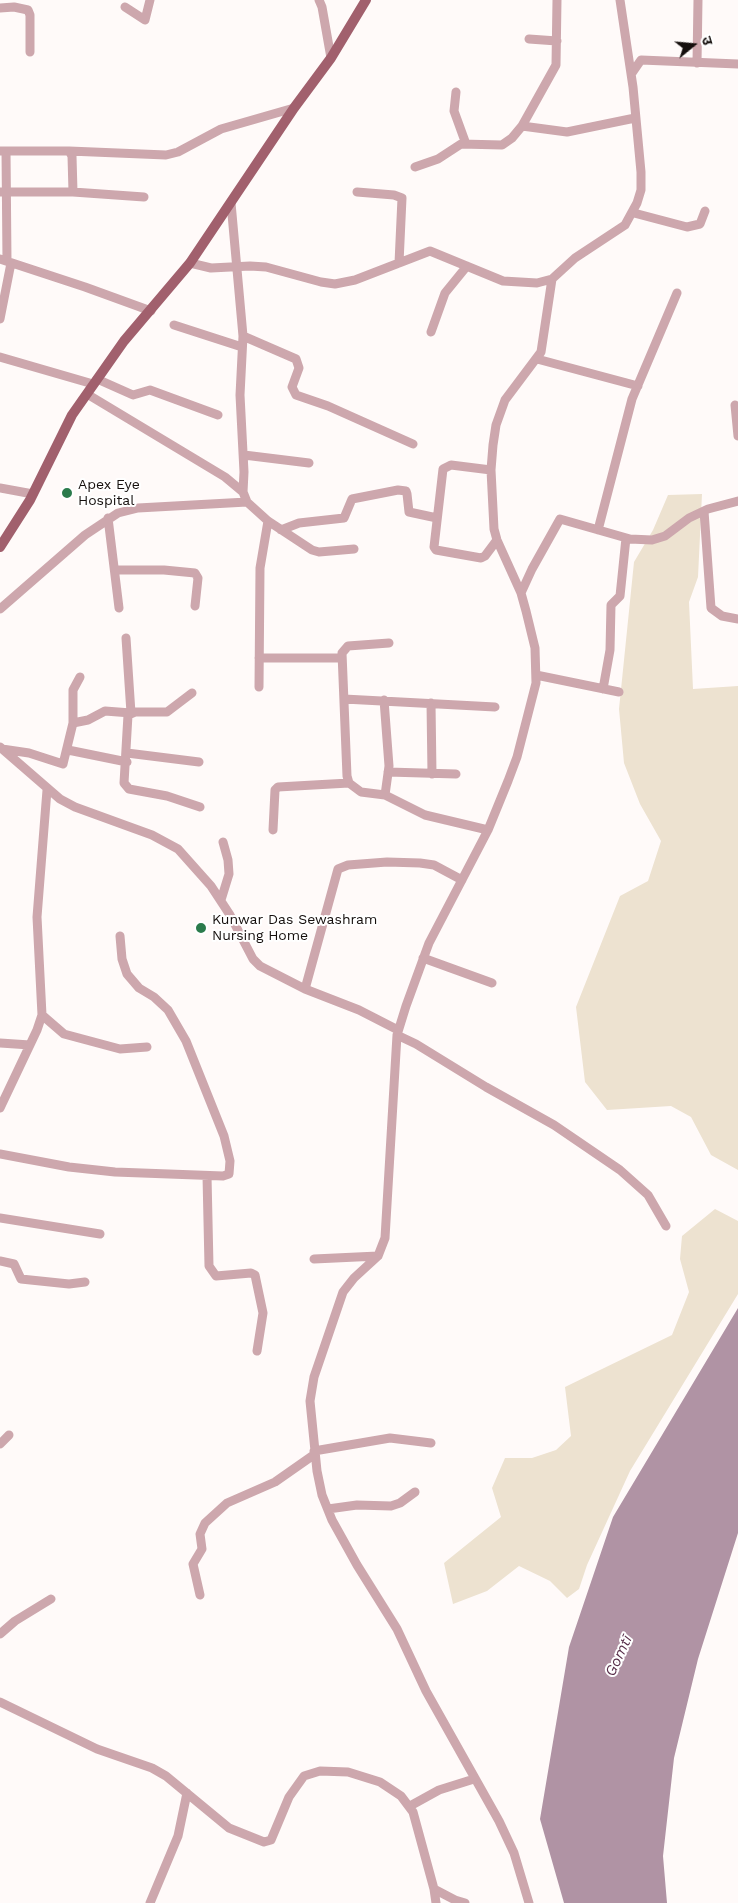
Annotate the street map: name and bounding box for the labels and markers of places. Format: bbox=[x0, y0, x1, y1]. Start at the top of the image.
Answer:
place label: Apex Eye Hospital bbox=[78, 477, 140, 510]
marker: Apex Eye Hospital bbox=[60, 486, 74, 500]
place label: Kunwar Das Sewashram Nursing Home bbox=[212, 912, 377, 944]
marker: Kunwar Das Sewashram Nursing Home bbox=[194, 921, 208, 935]

